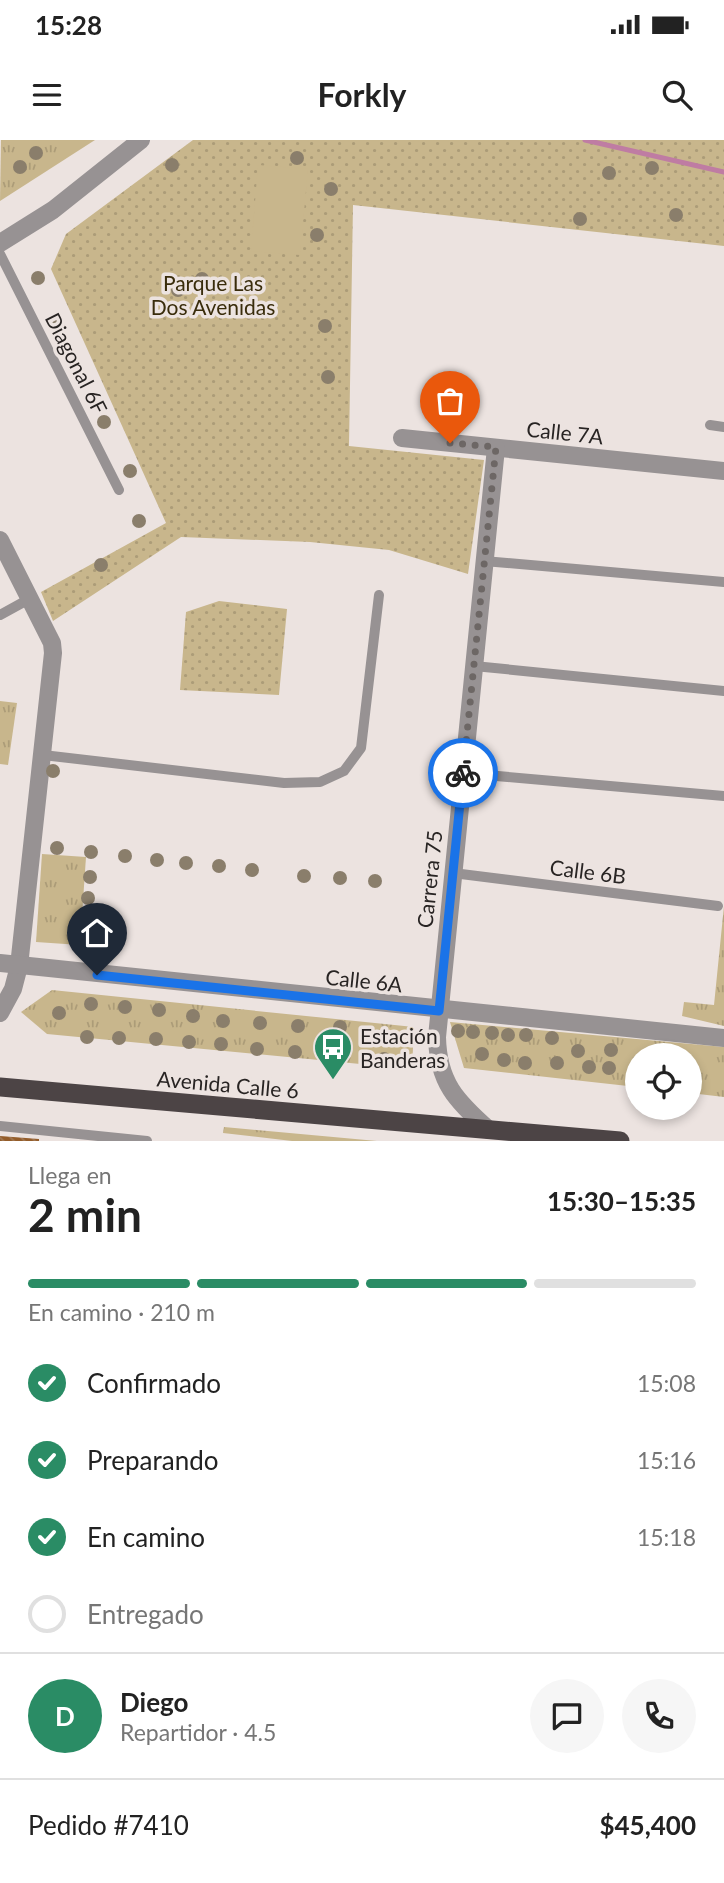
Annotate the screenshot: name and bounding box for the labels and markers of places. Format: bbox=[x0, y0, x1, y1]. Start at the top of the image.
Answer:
pin bbox=[420, 371, 480, 443]
pin bbox=[67, 903, 127, 975]
place label: Estación Banderas bbox=[360, 1023, 445, 1072]
bus stop icon: Estación Banderas bbox=[312, 1026, 354, 1081]

